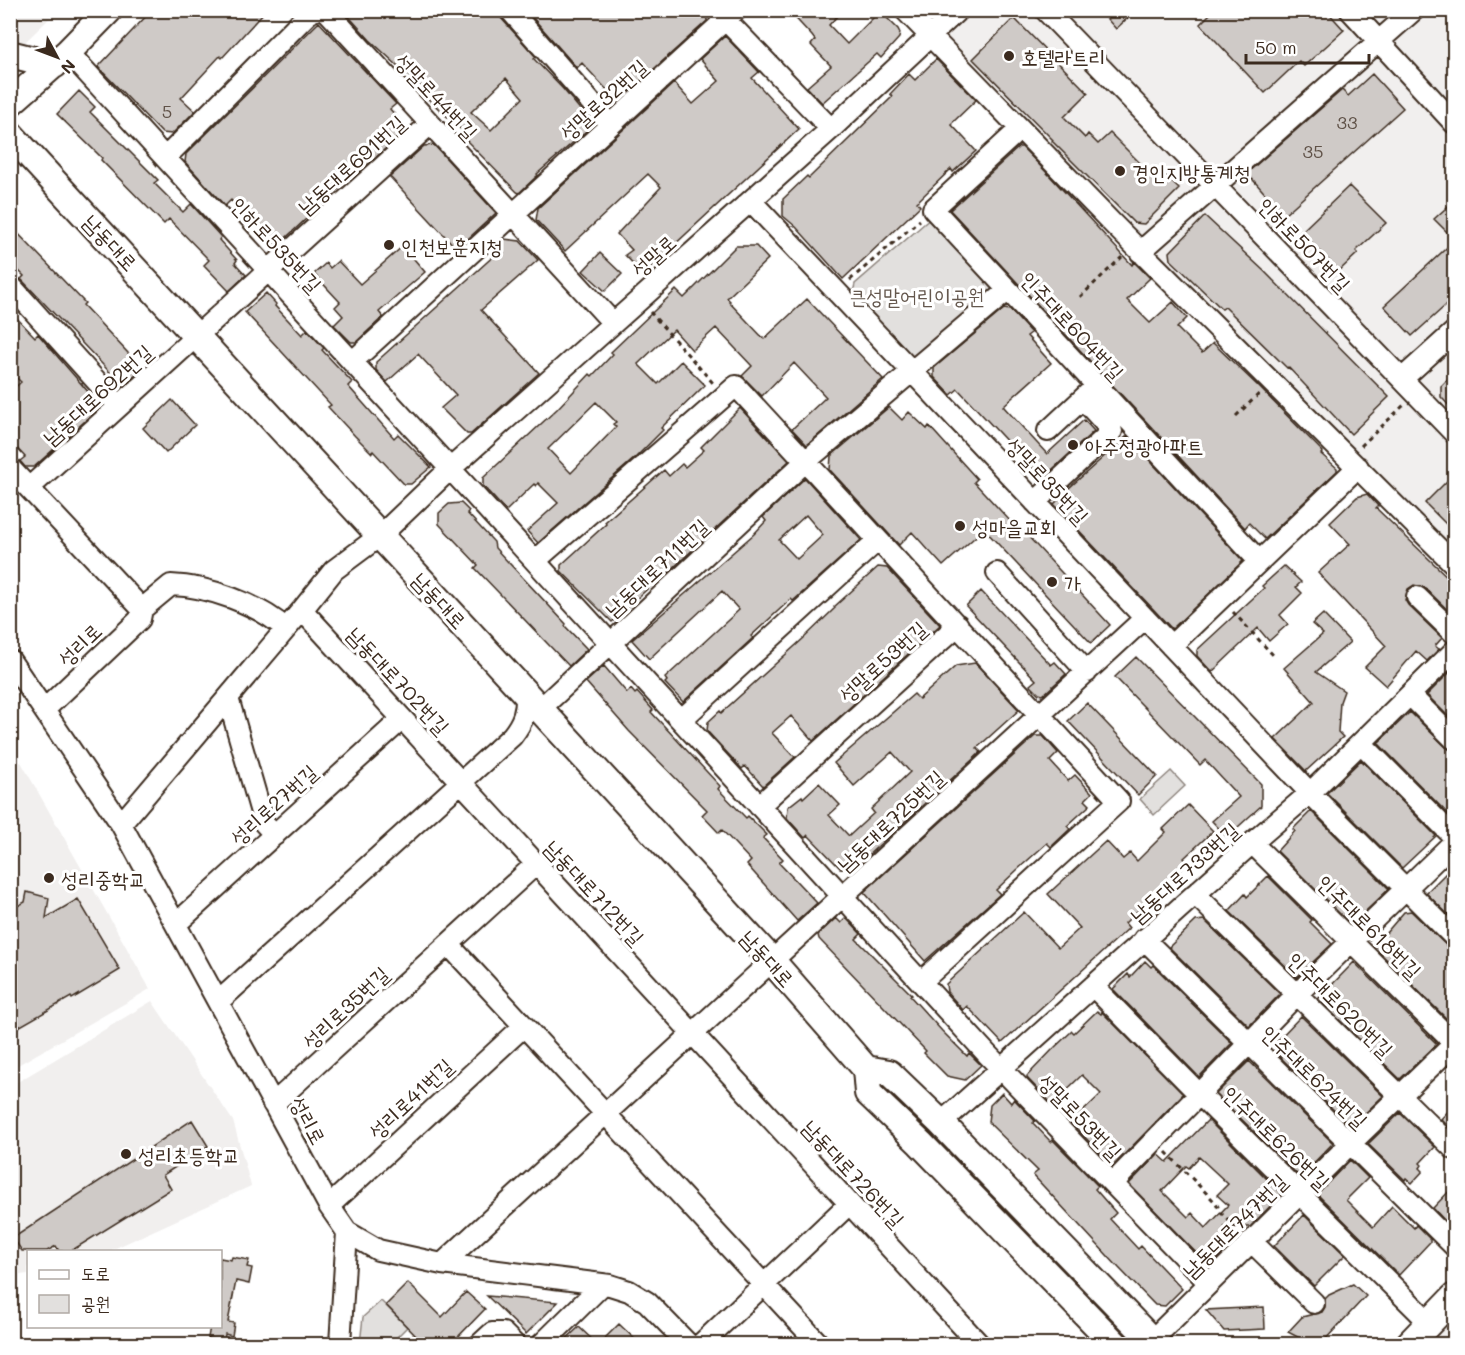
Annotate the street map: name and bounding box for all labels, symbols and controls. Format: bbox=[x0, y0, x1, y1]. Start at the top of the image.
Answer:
north arrow bbox=[27, 27, 87, 87]
scale bar bbox=[1246, 27, 1369, 65]
text: 50 m bbox=[1255, 35, 1297, 59]
place label: 호텔라트리 bbox=[1021, 43, 1106, 70]
street label: 성말로44번길 bbox=[390, 47, 484, 145]
marker: 호텔라트리 bbox=[1002, 49, 1016, 63]
street label: 성말로32번길 bbox=[554, 53, 652, 145]
text: N bbox=[57, 56, 81, 79]
house number: 5 bbox=[162, 99, 172, 123]
street label: 남동대로691번길 bbox=[291, 108, 411, 219]
house number: 33 bbox=[1336, 110, 1358, 134]
house number: 35 bbox=[1302, 139, 1324, 163]
place label: 경인지방통계청 bbox=[1132, 158, 1250, 185]
marker: 경인지방통계청 bbox=[1113, 164, 1127, 178]
street label: 인하로535번길 bbox=[226, 190, 328, 298]
street label: 인하로507번길 bbox=[1253, 191, 1357, 297]
street label: 남동대로 bbox=[78, 208, 144, 276]
street label: 성말로 bbox=[625, 228, 681, 282]
place label: 인천보훈지청 bbox=[401, 232, 502, 259]
marker: 인천보훈지청 bbox=[382, 238, 396, 252]
street label: 인주대로604번길 bbox=[1016, 265, 1130, 385]
park label: 큰성말어린이공원 bbox=[849, 282, 985, 309]
street label: 남동대로692번길 bbox=[37, 338, 157, 450]
street label: 성말로35번길 bbox=[1001, 431, 1095, 529]
place label: 아주정광아파트 bbox=[1085, 432, 1203, 459]
marker: 아주정광아파트 bbox=[1066, 438, 1080, 452]
street label: 남동대로711번길 bbox=[599, 512, 713, 622]
place label: 성마을교회 bbox=[972, 513, 1057, 540]
marker: 성마을교회 bbox=[953, 519, 967, 533]
street label: 남동대로 bbox=[407, 566, 473, 634]
place label: 가 bbox=[1064, 569, 1081, 596]
marker: 가 bbox=[1045, 575, 1059, 589]
street label: 성말로53번길 bbox=[832, 614, 932, 708]
street label: 성리로 bbox=[51, 617, 107, 671]
street label: 남동대로702번길 bbox=[342, 620, 456, 740]
street label: 성리로27번길 bbox=[224, 758, 322, 850]
street label: 남동대로725번길 bbox=[831, 763, 949, 877]
street label: 남동대로733번길 bbox=[1124, 816, 1244, 928]
street label: 남동대로712번길 bbox=[539, 834, 651, 950]
place label: 성리중학교 bbox=[61, 865, 146, 892]
street label: 인주대로618번길 bbox=[1312, 868, 1428, 984]
marker: 성리중학교 bbox=[42, 871, 56, 885]
street label: 남동대로 bbox=[735, 924, 801, 992]
street label: 인주대로620번길 bbox=[1282, 945, 1400, 1063]
street label: 성리로35번길 bbox=[296, 960, 394, 1054]
street label: 인주대로624번길 bbox=[1256, 1018, 1374, 1134]
street label: 성리로41번길 bbox=[362, 1052, 458, 1144]
street label: 성말로53번길 bbox=[1033, 1067, 1129, 1165]
street label: 인주대로626번길 bbox=[1218, 1079, 1336, 1195]
street label: 성리로 bbox=[285, 1091, 333, 1149]
street label: 남동대로726번길 bbox=[797, 1114, 911, 1233]
place label: 성리초등학교 bbox=[138, 1141, 239, 1168]
marker: 성리초등학교 bbox=[119, 1147, 133, 1161]
street label: 남동대로747번길 bbox=[1176, 1167, 1292, 1283]
legend bbox=[27, 1250, 222, 1328]
text: 도로 bbox=[81, 1261, 110, 1285]
text: 공원 bbox=[81, 1291, 110, 1315]

